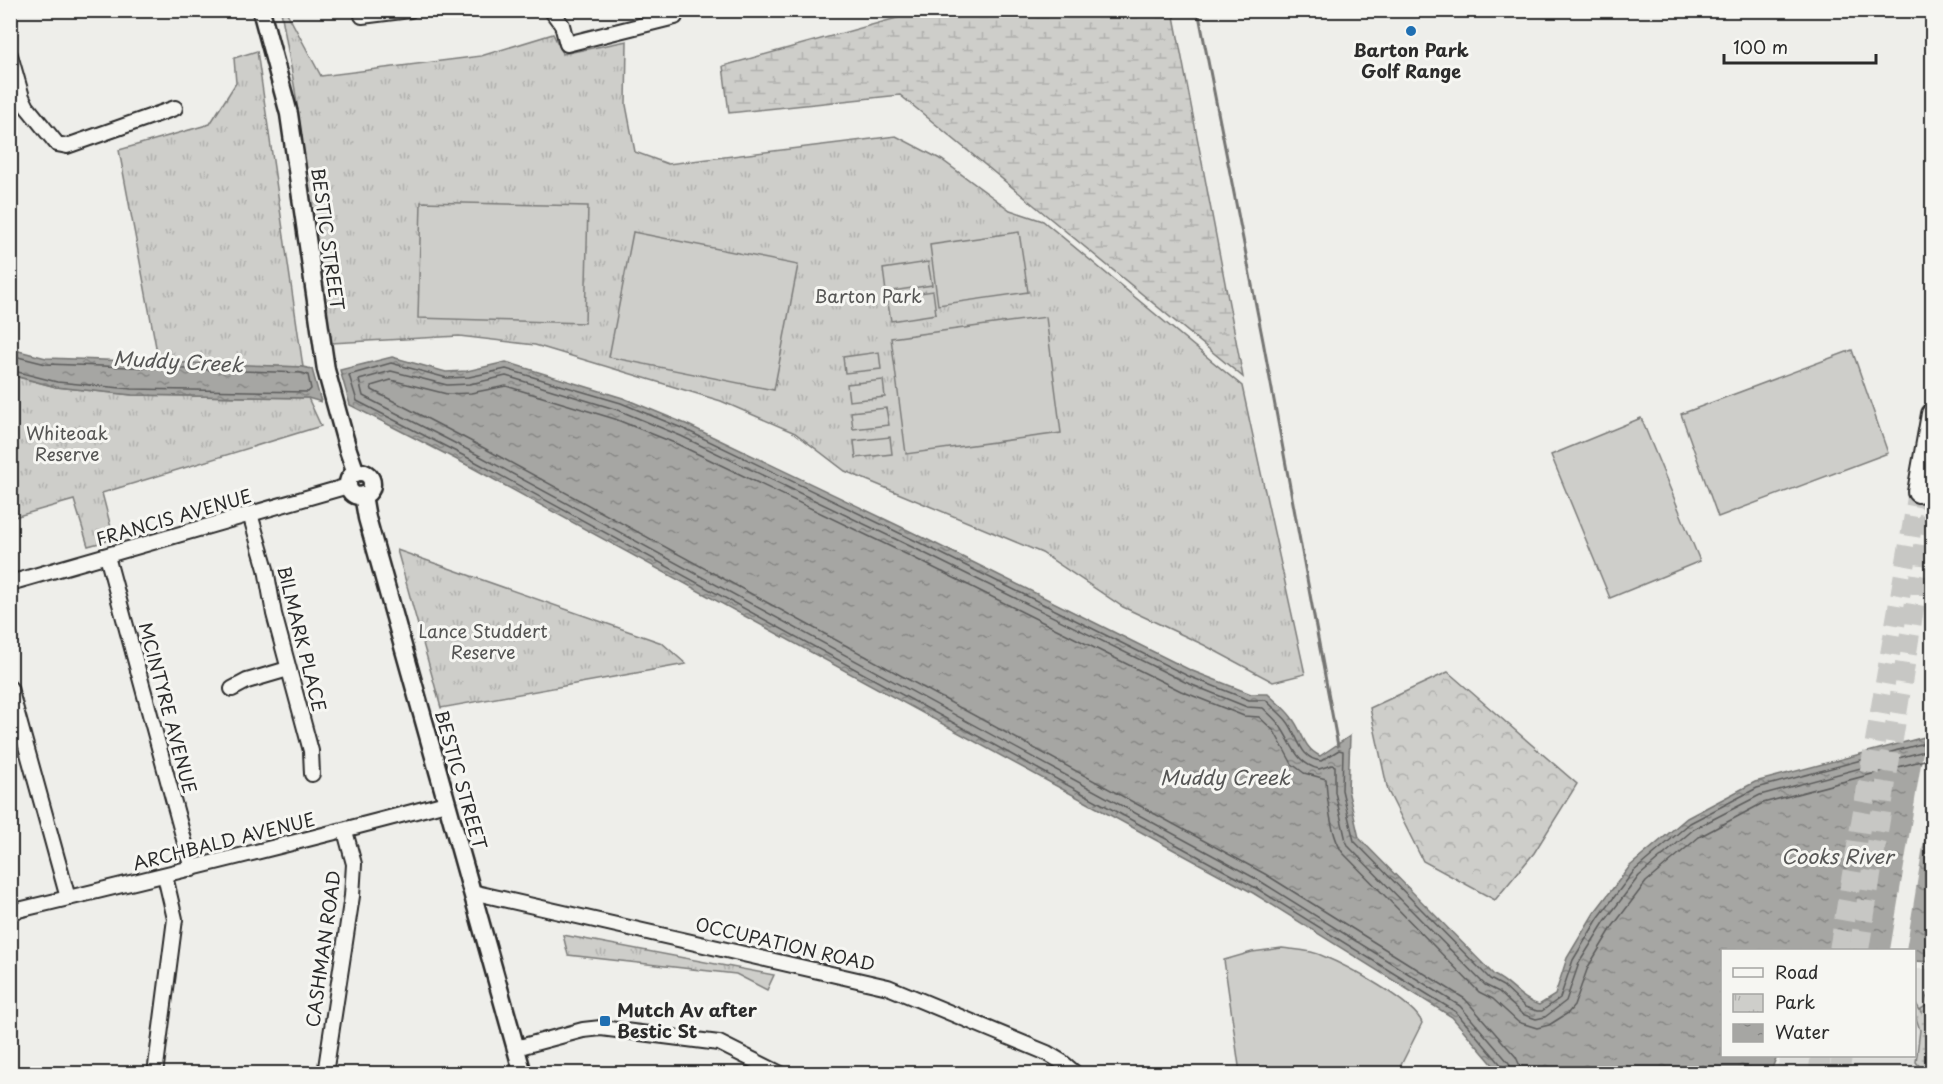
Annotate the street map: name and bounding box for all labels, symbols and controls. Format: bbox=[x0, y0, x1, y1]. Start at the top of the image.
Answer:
marker: Barton Park Golf Range bbox=[1404, 24, 1418, 38]
scale bar bbox=[1724, 27, 1876, 65]
text: 100 m bbox=[1733, 33, 1788, 60]
place label: Barton Park Golf Range bbox=[1353, 36, 1469, 84]
street label: BESTIC STREET bbox=[305, 166, 352, 313]
park label: Barton Park bbox=[814, 282, 922, 309]
water label: Muddy Creek bbox=[112, 343, 245, 379]
park label: Whiteoak Reserve bbox=[26, 419, 108, 467]
street label: FRANCIS AVENUE bbox=[93, 481, 255, 552]
street label: BILMARK PLACE bbox=[271, 563, 334, 714]
park label: Lance Studdert Reserve bbox=[418, 617, 548, 665]
street label: MCINTYRE AVENUE bbox=[133, 619, 204, 796]
street label: BESTIC STREET bbox=[429, 707, 494, 853]
water label: Muddy Creek bbox=[1160, 762, 1291, 792]
street label: ARCHBALD AVENUE bbox=[130, 805, 318, 876]
water label: Cooks River bbox=[1781, 841, 1896, 871]
street label: CASHMAN ROAD bbox=[298, 869, 347, 1029]
street label: OCCUPATION ROAD bbox=[693, 910, 878, 977]
legend bbox=[1721, 949, 1916, 1057]
text: Road bbox=[1775, 958, 1819, 985]
text: Park bbox=[1775, 988, 1815, 1015]
place label: Mutch Av after Bestic St bbox=[617, 996, 758, 1044]
marker: Mutch Av after Bestic St bbox=[598, 1014, 612, 1028]
text: Water bbox=[1775, 1018, 1830, 1045]

